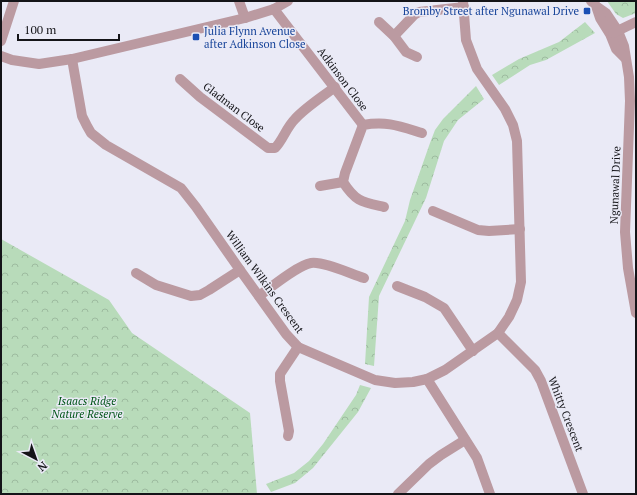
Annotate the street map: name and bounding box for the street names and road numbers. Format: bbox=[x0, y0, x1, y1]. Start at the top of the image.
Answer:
street label: Adkinson Close bbox=[315, 44, 372, 114]
street label: Gladman Close bbox=[200, 79, 268, 135]
street label: Ngunawal Drive bbox=[607, 145, 623, 224]
street label: William Wilkins Crescent bbox=[223, 228, 307, 336]
street label: Whitty Crescent bbox=[545, 375, 587, 453]

